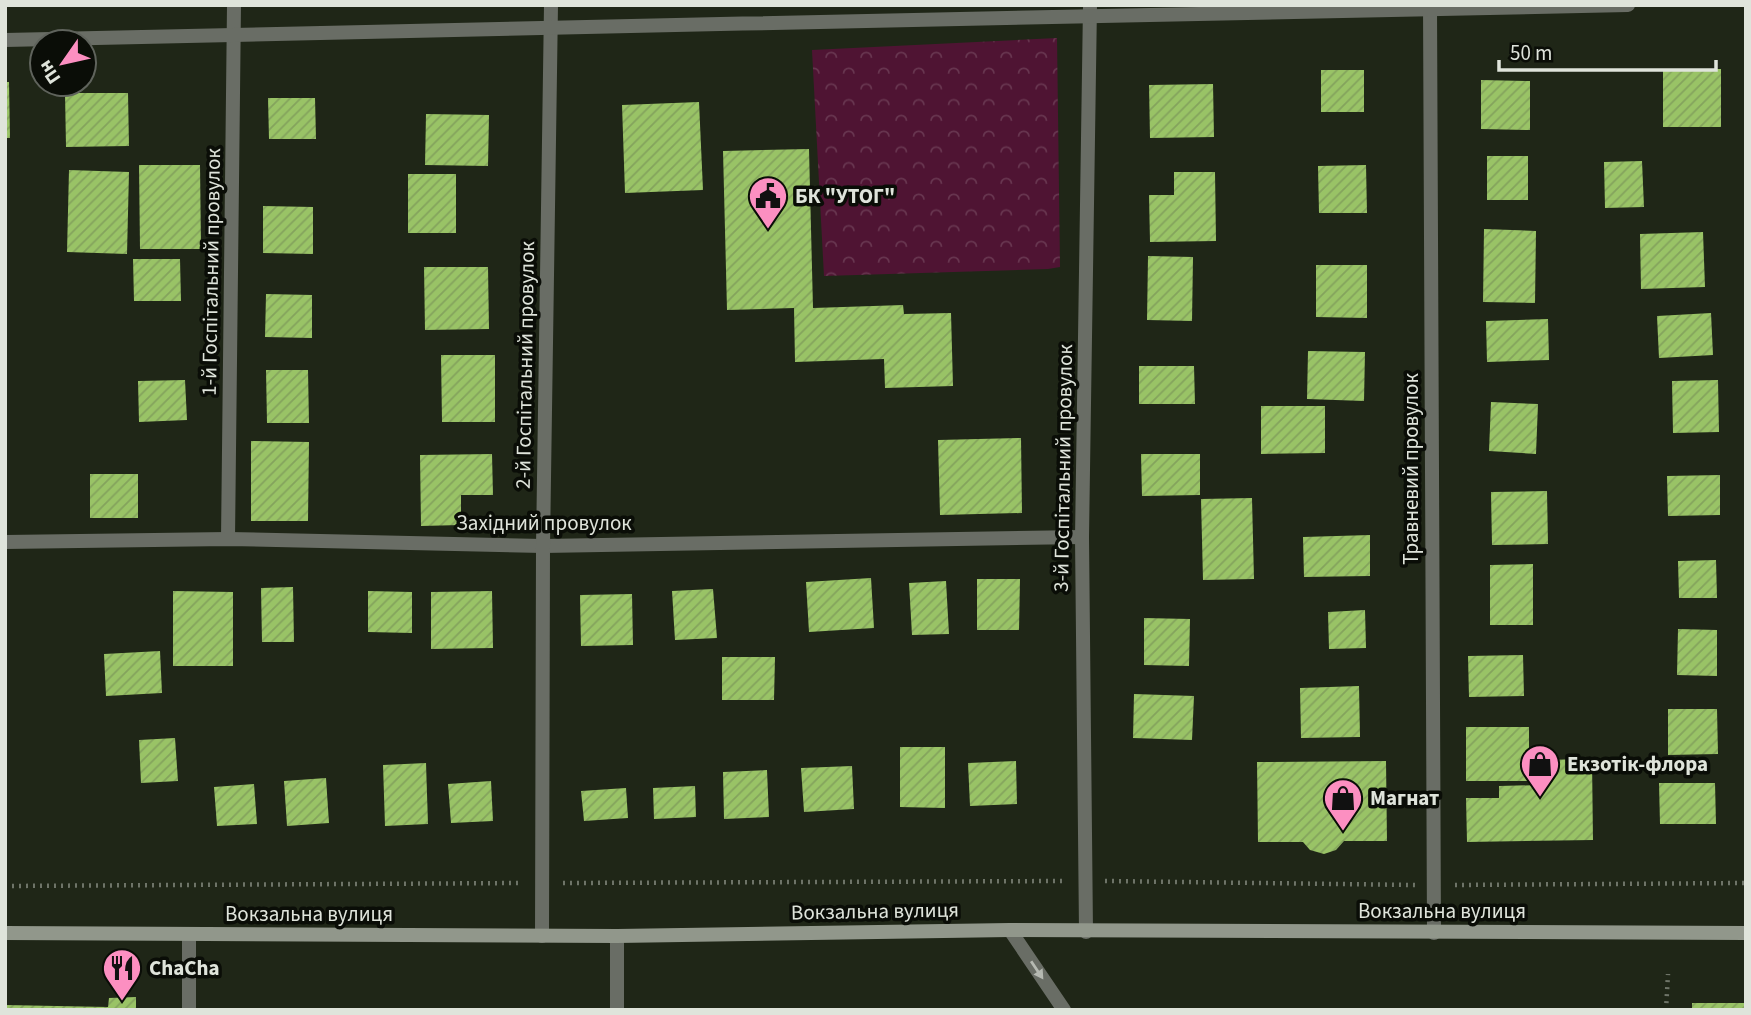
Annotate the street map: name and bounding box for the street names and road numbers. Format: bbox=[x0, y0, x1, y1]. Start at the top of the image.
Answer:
street label: 1-й Госпітальний провулок bbox=[194, 147, 228, 396]
street label: 2-й Госпітальний провулок bbox=[508, 240, 542, 489]
street label: 3-й Госпітальний провулок bbox=[1046, 343, 1080, 592]
street label: Травневий провулок bbox=[1396, 373, 1426, 565]
street label: Західний провулок bbox=[456, 508, 632, 538]
street label: Вокзальна вулиця bbox=[791, 895, 959, 927]
street label: Вокзальна вулиця bbox=[1358, 896, 1526, 926]
street label: Вокзальна вулиця bbox=[225, 899, 393, 929]

